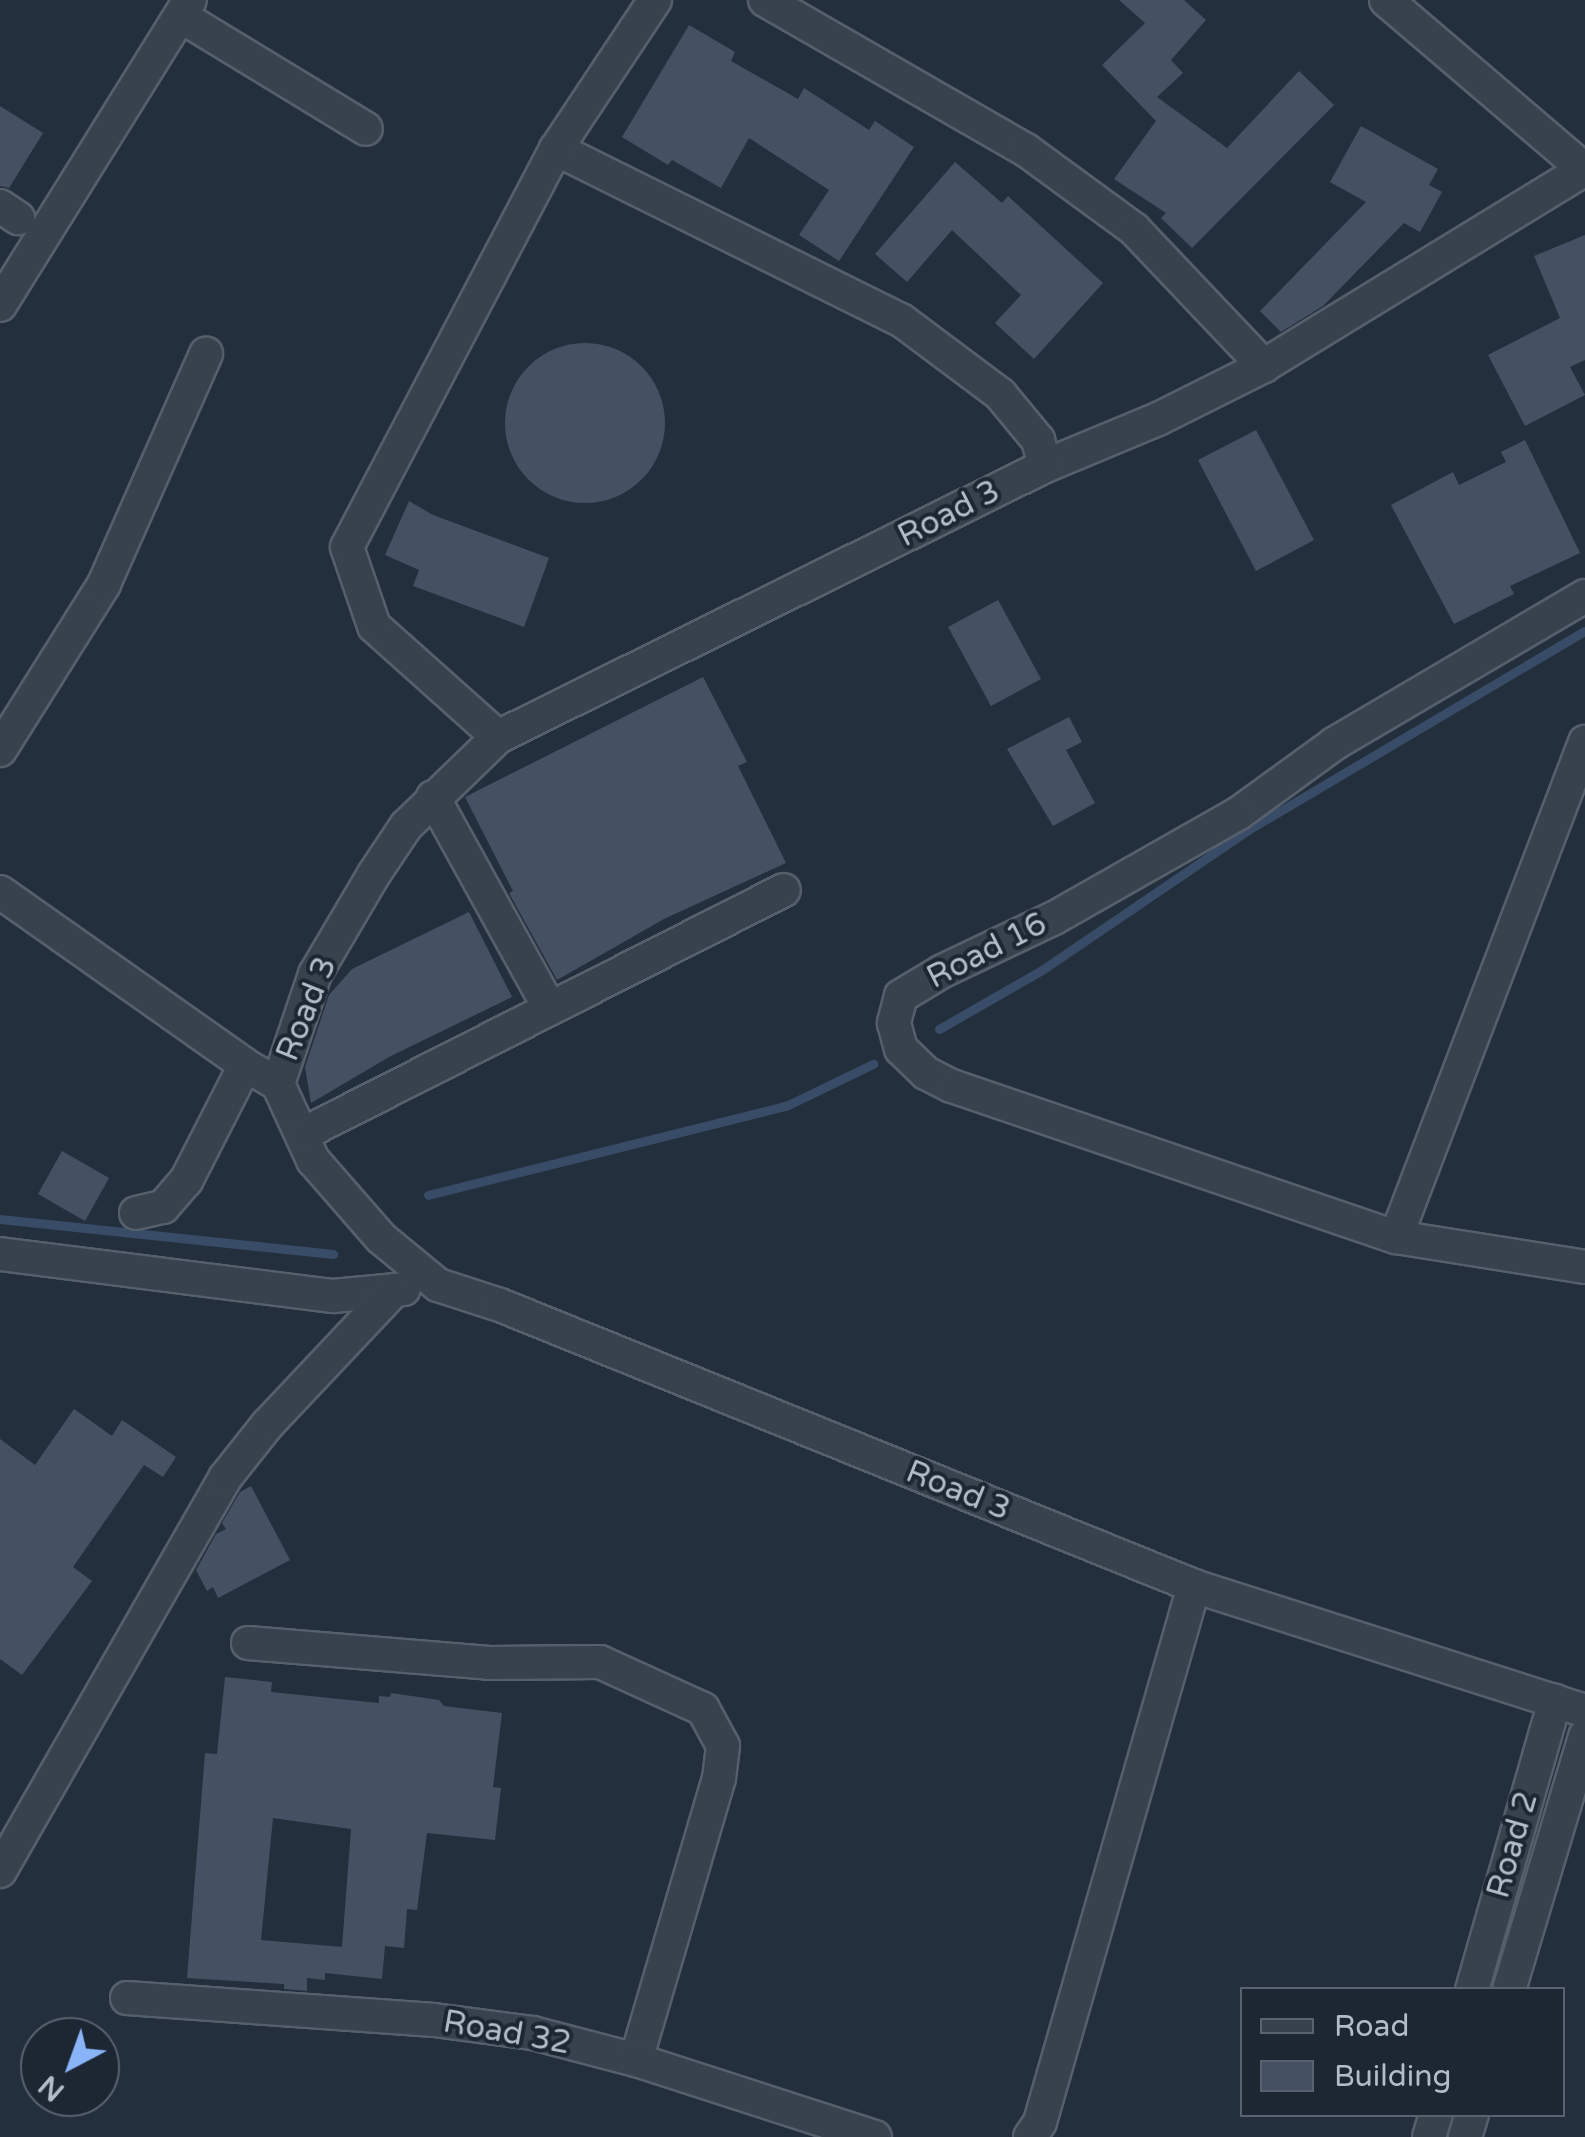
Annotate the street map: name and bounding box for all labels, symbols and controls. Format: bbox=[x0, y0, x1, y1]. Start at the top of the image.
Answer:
street label: Road 3 bbox=[892, 472, 1006, 556]
street label: Road 16 bbox=[921, 905, 1053, 997]
street label: Road 3 bbox=[269, 951, 345, 1067]
street label: Road 3 bbox=[900, 1453, 1016, 1529]
street label: Road 2 bbox=[1480, 1787, 1546, 1903]
legend bbox=[1240, 1987, 1565, 2117]
street label: Road 32 bbox=[440, 2003, 574, 2063]
text: Road bbox=[1334, 2008, 1409, 2045]
north arrow bbox=[20, 2017, 120, 2117]
text: Building bbox=[1334, 2058, 1451, 2095]
text: N bbox=[32, 2068, 71, 2108]

